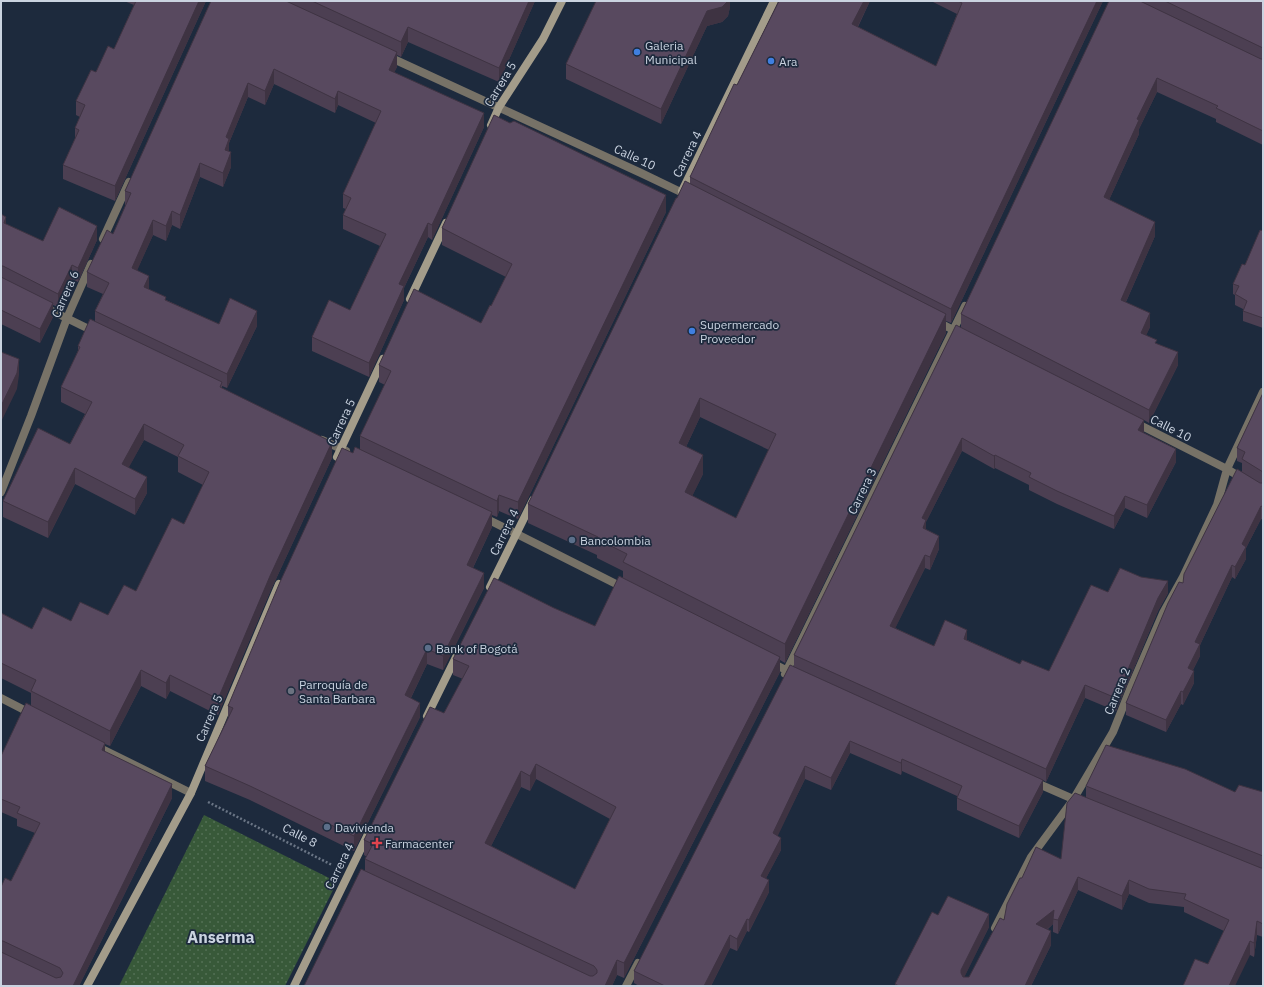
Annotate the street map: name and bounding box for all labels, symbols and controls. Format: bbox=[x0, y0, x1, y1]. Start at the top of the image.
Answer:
place label: Galeria Municipal bbox=[645, 38, 697, 67]
marker: Galeria Municipal bbox=[632, 47, 642, 57]
place label: Ara bbox=[779, 54, 798, 69]
marker: Ara bbox=[766, 56, 776, 66]
street label: Carrera 5 bbox=[481, 59, 519, 109]
street label: Carrera 4 bbox=[669, 128, 705, 180]
street label: Calle 10 bbox=[612, 141, 658, 173]
street label: Carrera 6 bbox=[48, 268, 82, 320]
place label: Supermercado Proveedor bbox=[700, 317, 780, 346]
marker: Supermercado Proveedor bbox=[687, 326, 697, 336]
street label: Carrera 5 bbox=[324, 396, 358, 448]
street label: Calle 10 bbox=[1148, 411, 1194, 445]
street label: Carrera 3 bbox=[844, 465, 880, 517]
street label: Carrera 4 bbox=[486, 506, 522, 558]
place label: Bancolombia bbox=[580, 533, 651, 548]
marker: Bancolombia bbox=[567, 535, 577, 545]
place label: Bank of Bogotá bbox=[436, 641, 518, 656]
marker: Bank of Bogotá bbox=[423, 643, 433, 653]
street label: Carrera 2 bbox=[1101, 665, 1133, 717]
place label: Parroquía de Santa Barbara bbox=[299, 677, 376, 706]
marker: Parroquía de Santa Barbara bbox=[286, 686, 296, 696]
street label: Carrera 5 bbox=[192, 692, 226, 744]
street label: Calle 8 bbox=[280, 820, 320, 850]
place label: Davivienda bbox=[335, 820, 395, 835]
marker: Davivienda bbox=[322, 822, 332, 832]
place label: Farmacenter bbox=[385, 836, 454, 851]
marker: Farmacenter bbox=[372, 838, 382, 848]
street label: Carrera 4 bbox=[321, 840, 357, 892]
district label: Anserma bbox=[187, 927, 255, 947]

